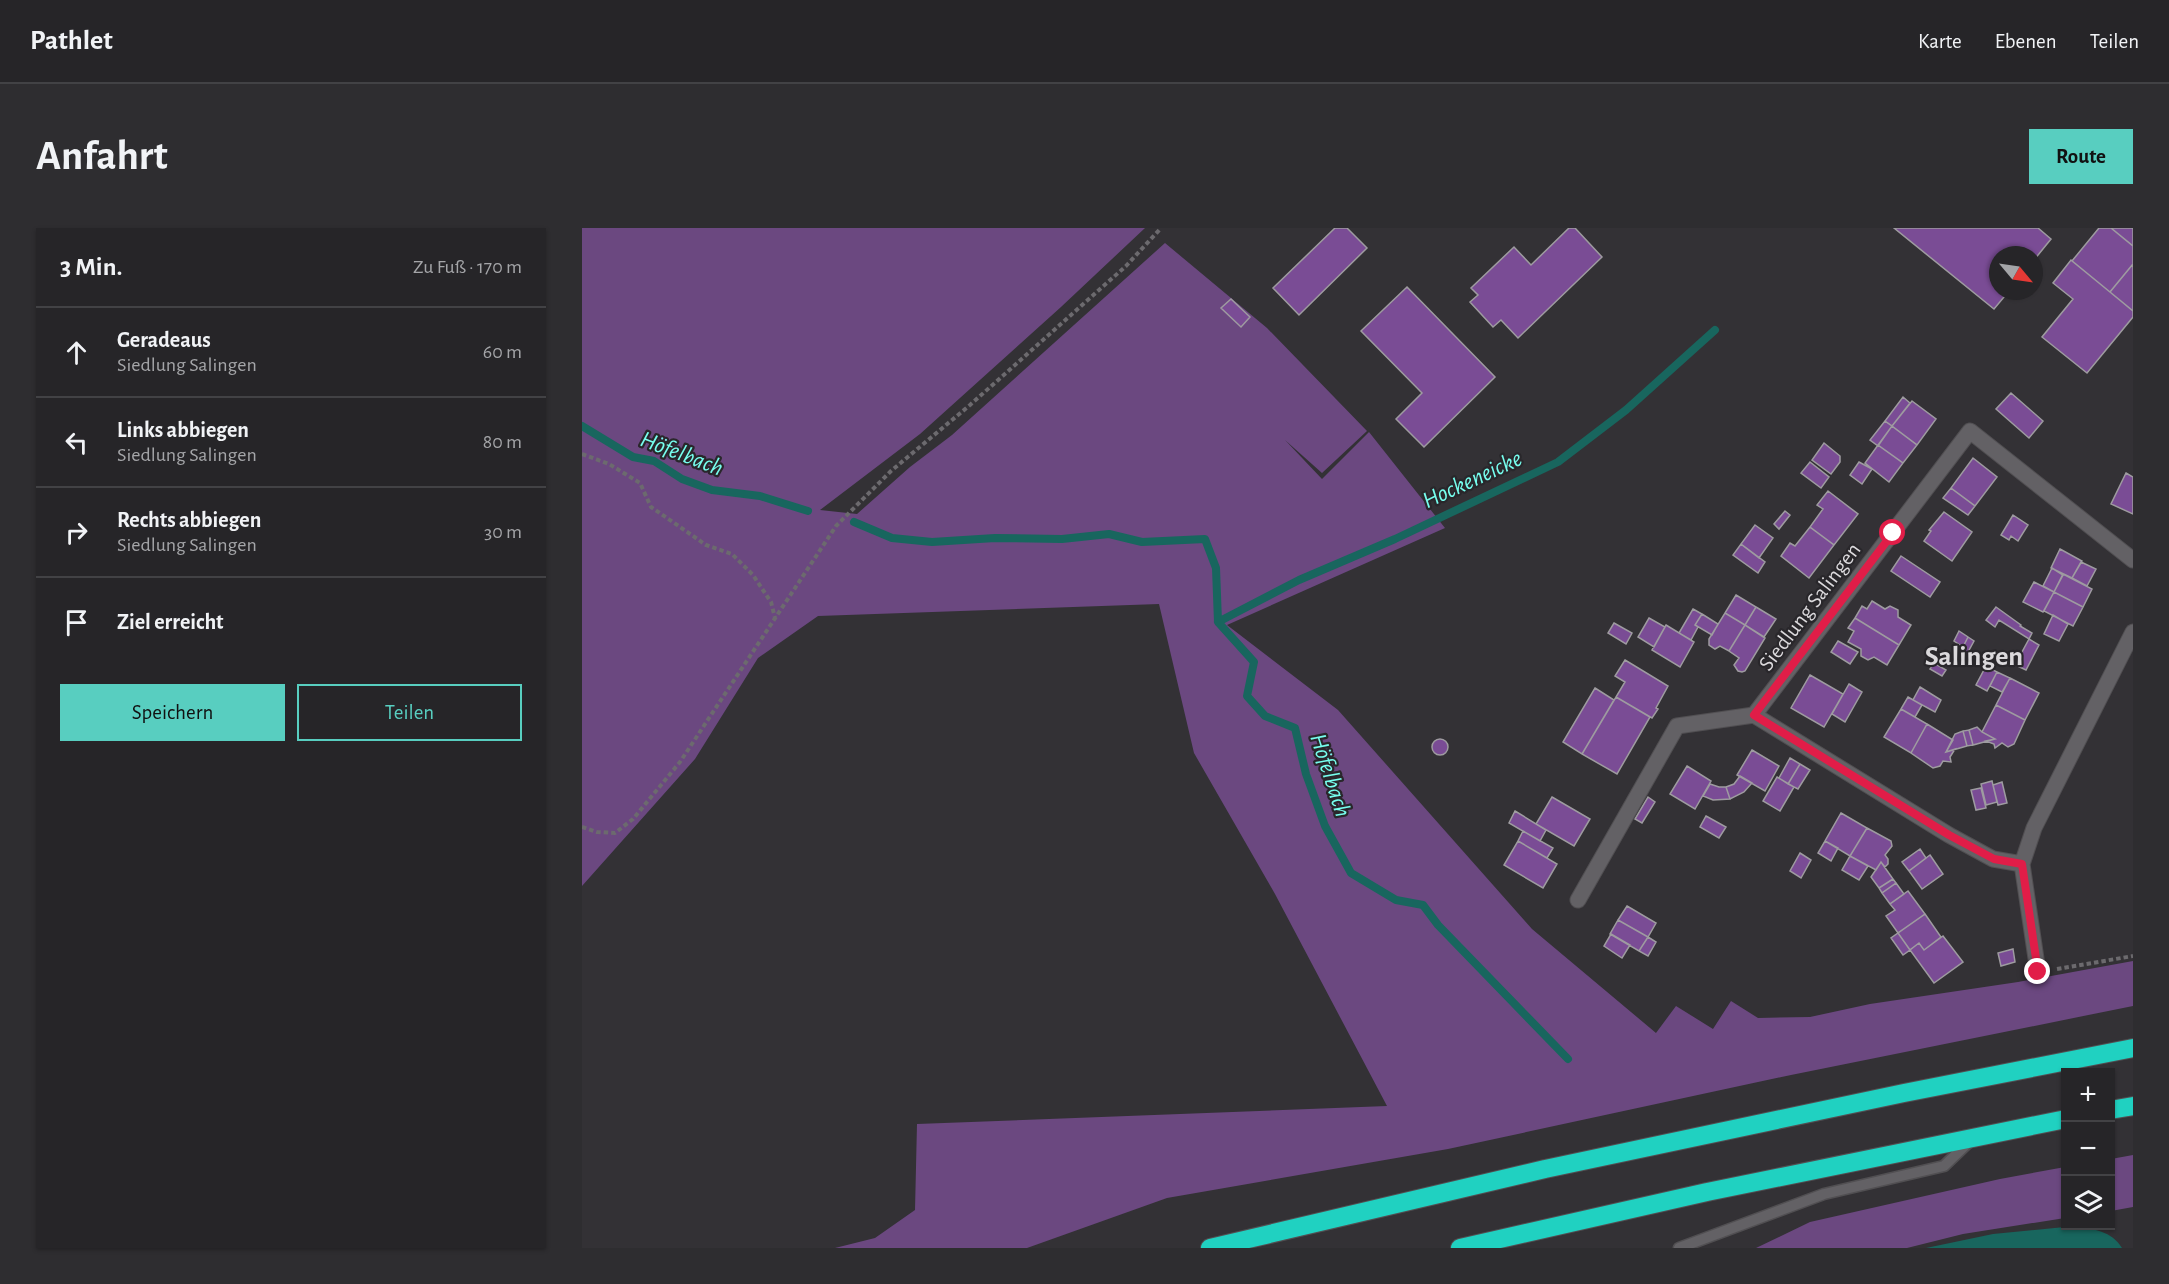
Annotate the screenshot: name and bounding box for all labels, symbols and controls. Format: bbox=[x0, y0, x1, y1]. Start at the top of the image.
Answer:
text: Pathlet bbox=[30, 27, 113, 55]
text: Karte bbox=[1918, 31, 1962, 52]
text: Ebenen bbox=[1995, 31, 2057, 52]
text: Teilen bbox=[2090, 31, 2139, 52]
button: Route bbox=[2029, 129, 2133, 184]
text: Anfahrt bbox=[36, 135, 168, 177]
north arrow bbox=[1989, 246, 2043, 300]
text: 3 Min. bbox=[60, 254, 122, 280]
text: Zu Fuß · 170 m bbox=[413, 257, 522, 277]
text: Geradeaus bbox=[117, 329, 211, 351]
icon: ahead bbox=[60, 336, 93, 369]
text: 60 m bbox=[483, 342, 522, 362]
text: Siedlung Salingen bbox=[117, 355, 257, 375]
text: Links abbiegen bbox=[117, 419, 249, 441]
icon: left bbox=[60, 426, 93, 459]
water label: Höfelbach bbox=[637, 427, 726, 481]
text: 80 m bbox=[483, 432, 522, 452]
text: Siedlung Salingen bbox=[117, 445, 257, 465]
water label: Hockeneicke bbox=[1419, 446, 1526, 513]
text: Rechts abbiegen bbox=[117, 509, 261, 531]
icon: right bbox=[60, 516, 93, 549]
route start bbox=[1879, 519, 1905, 545]
text: 30 m bbox=[484, 522, 522, 542]
text: Siedlung Salingen bbox=[117, 535, 257, 555]
street label: Siedlung Salingen bbox=[1755, 539, 1865, 675]
icon: arrive bbox=[60, 606, 93, 639]
text: Ziel erreicht bbox=[117, 611, 224, 633]
district label: Salingen bbox=[1925, 643, 2023, 671]
button: Speichern bbox=[60, 684, 285, 741]
button: Teilen bbox=[297, 684, 522, 741]
water label: Höfelbach bbox=[1305, 731, 1355, 820]
route end bbox=[2024, 958, 2050, 984]
map controls bbox=[2061, 1068, 2115, 1230]
button: + bbox=[2061, 1068, 2115, 1122]
button: − bbox=[2061, 1122, 2115, 1176]
button: layers bbox=[2061, 1176, 2115, 1230]

